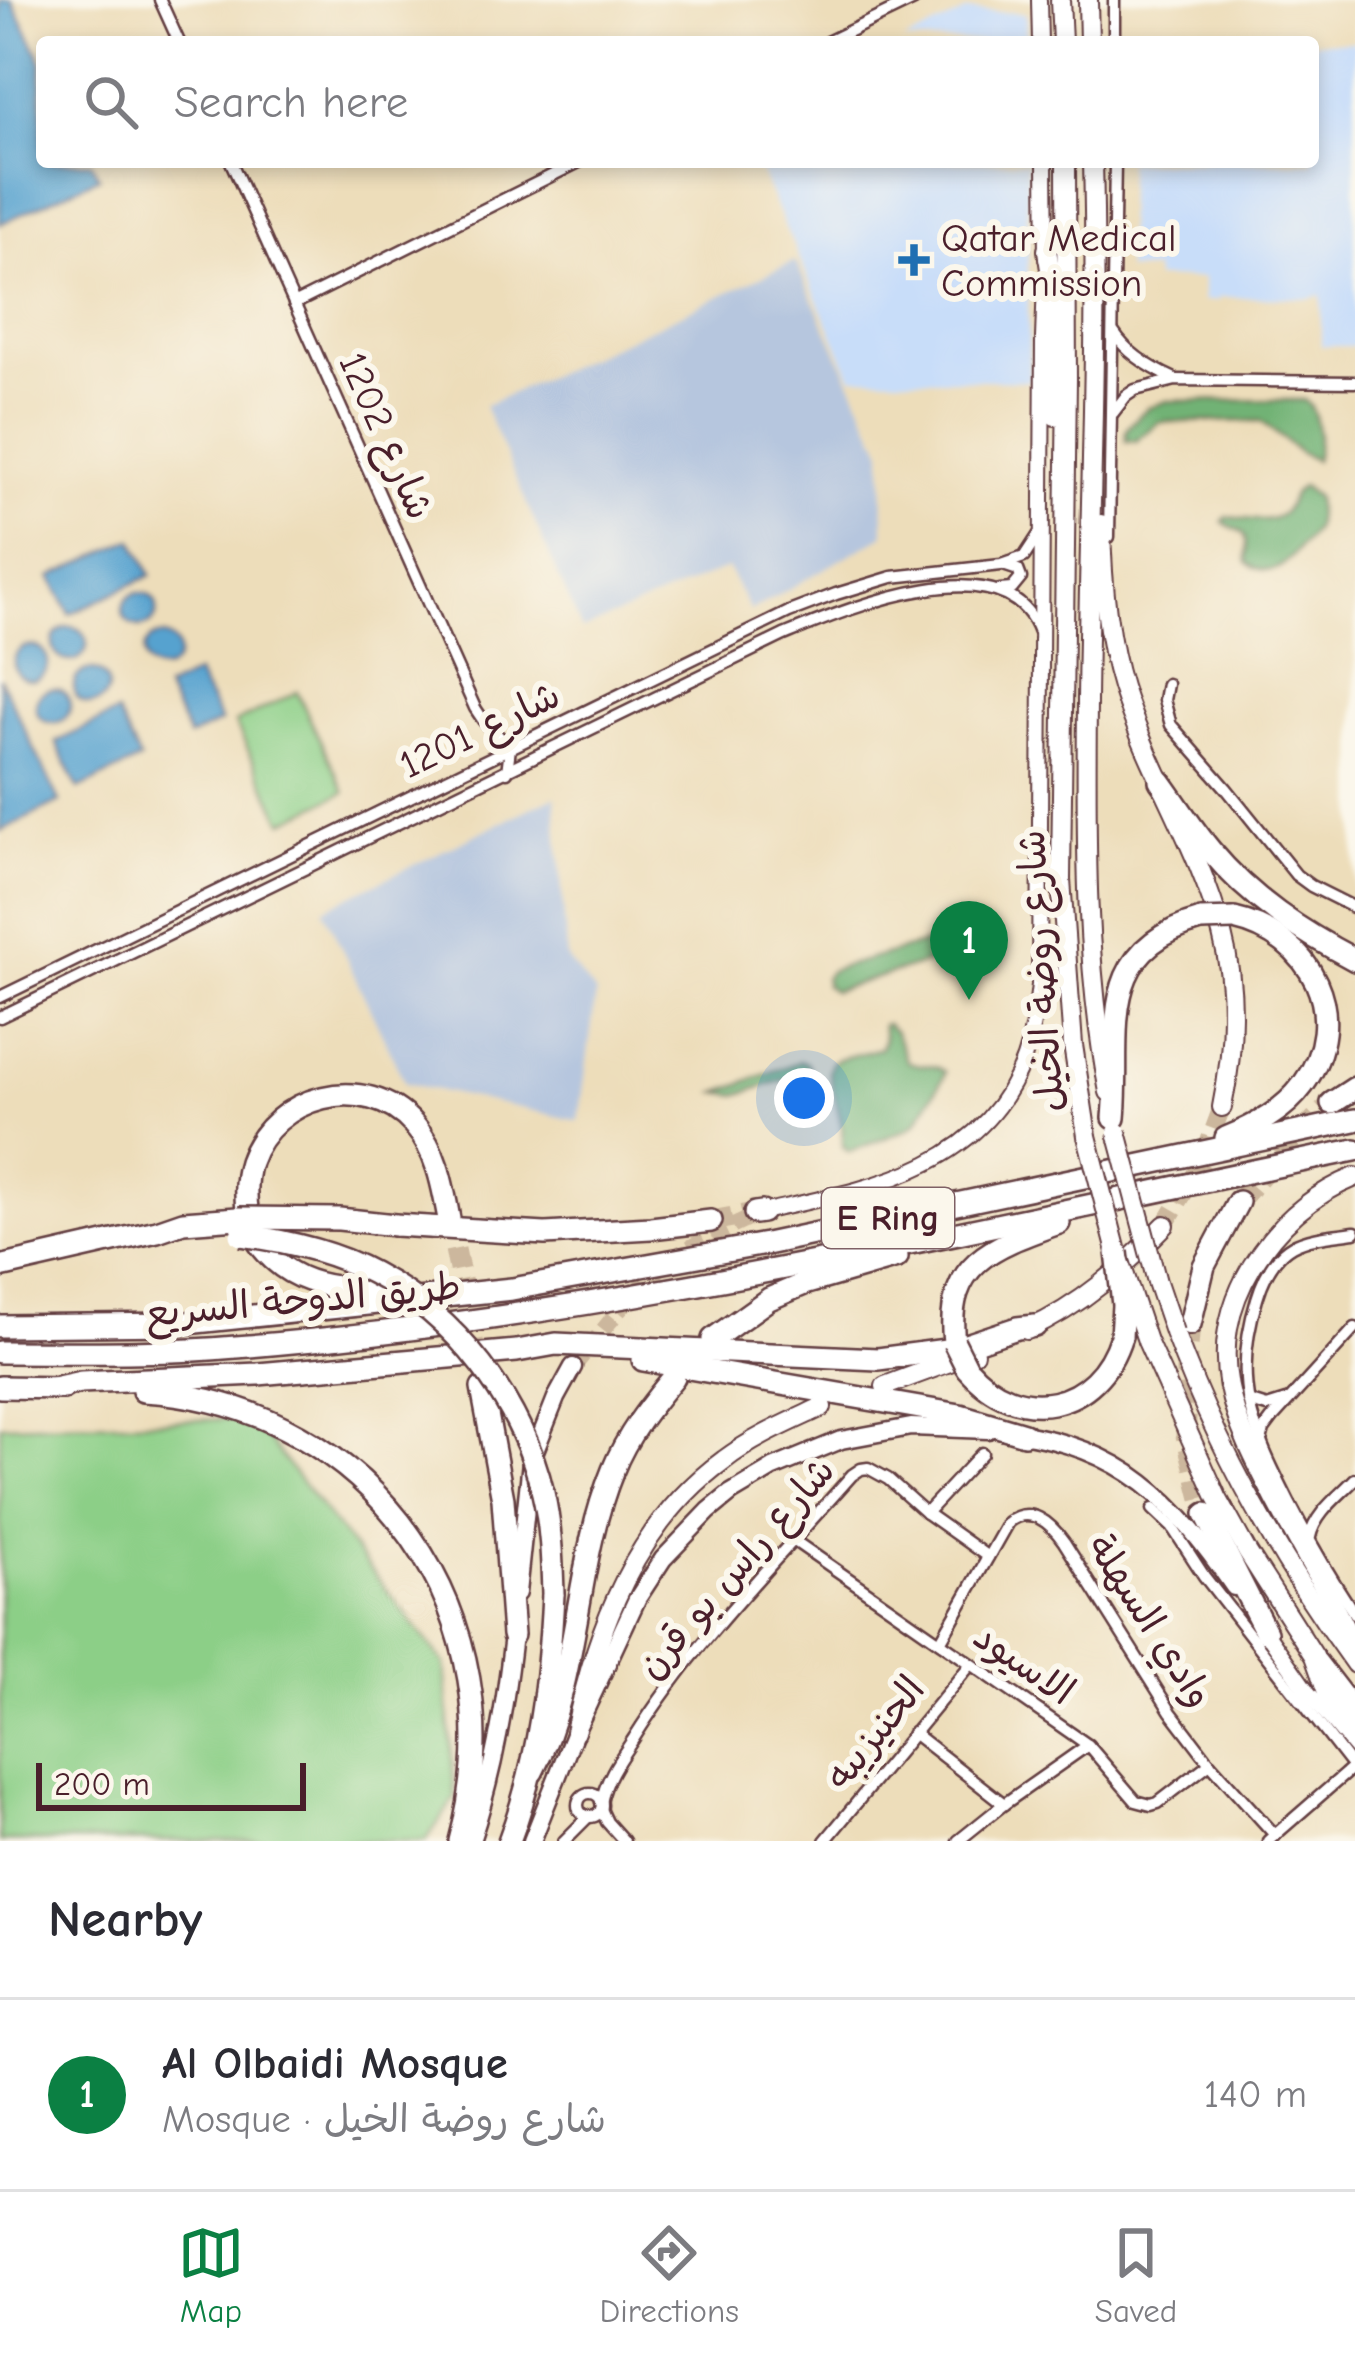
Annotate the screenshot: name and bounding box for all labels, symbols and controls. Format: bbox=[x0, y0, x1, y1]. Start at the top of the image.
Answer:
search box bbox=[36, 36, 1319, 168]
icon: search bbox=[78, 69, 144, 135]
text: Search here bbox=[174, 76, 408, 128]
place label: Qatar Medical Commission bbox=[941, 216, 1177, 306]
marker: Qatar Medical Commission bbox=[898, 244, 930, 276]
street label: شارع 1202 bbox=[326, 346, 443, 528]
street label: شارع 1201 bbox=[393, 672, 569, 792]
street label: شارع روضة الخيل bbox=[1009, 828, 1077, 1113]
pin: 1 bbox=[930, 901, 1008, 1000]
your location bbox=[774, 1068, 834, 1128]
road number: E Ring bbox=[822, 1188, 954, 1248]
street label: طريق الدوحة السريع bbox=[143, 1264, 463, 1341]
street label: شارع راس بو قرن bbox=[628, 1448, 847, 1690]
street label: وادي السهلة bbox=[1073, 1526, 1222, 1718]
street label: الاسيود bbox=[965, 1613, 1083, 1715]
street label: الحنيزيبه bbox=[816, 1668, 934, 1798]
scale bar bbox=[36, 1757, 306, 1810]
text: 200 m bbox=[54, 1765, 150, 1803]
text: Nearby bbox=[48, 1890, 202, 1949]
text: Al Olbaidi Mosque bbox=[162, 2037, 508, 2089]
text: 1 bbox=[79, 2072, 95, 2117]
text: 140 m bbox=[1204, 2072, 1307, 2117]
text: Mosque · شارع روضة الخيل bbox=[162, 2097, 606, 2142]
tab: Map bbox=[178, 2220, 244, 2330]
tab: Directions bbox=[600, 2220, 739, 2330]
tab: Saved bbox=[1095, 2220, 1177, 2330]

